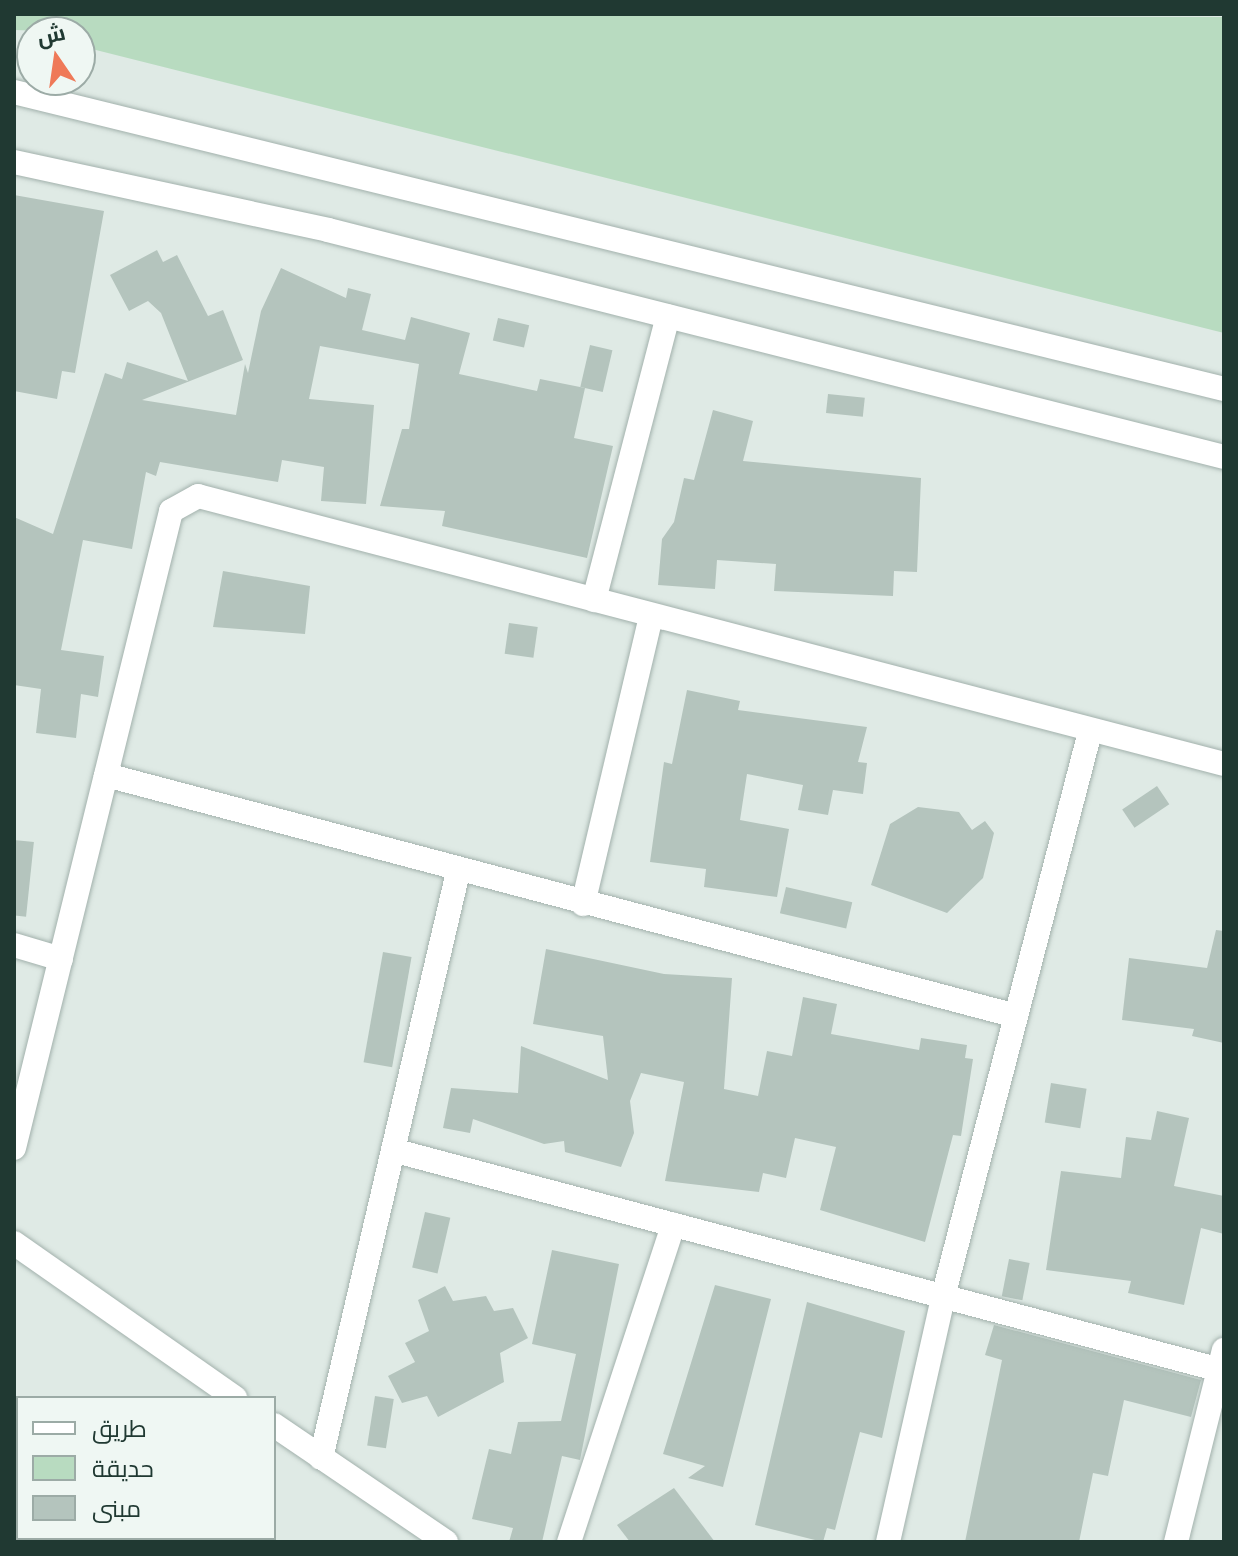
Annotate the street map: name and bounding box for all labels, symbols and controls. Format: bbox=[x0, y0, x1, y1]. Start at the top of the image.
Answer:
text: ش bbox=[33, 15, 69, 54]
north arrow bbox=[16, 16, 96, 96]
legend bbox=[16, 1396, 276, 1540]
text: طريق bbox=[92, 1410, 147, 1446]
text: حديقة bbox=[92, 1450, 154, 1486]
text: مبنى bbox=[92, 1490, 141, 1526]

